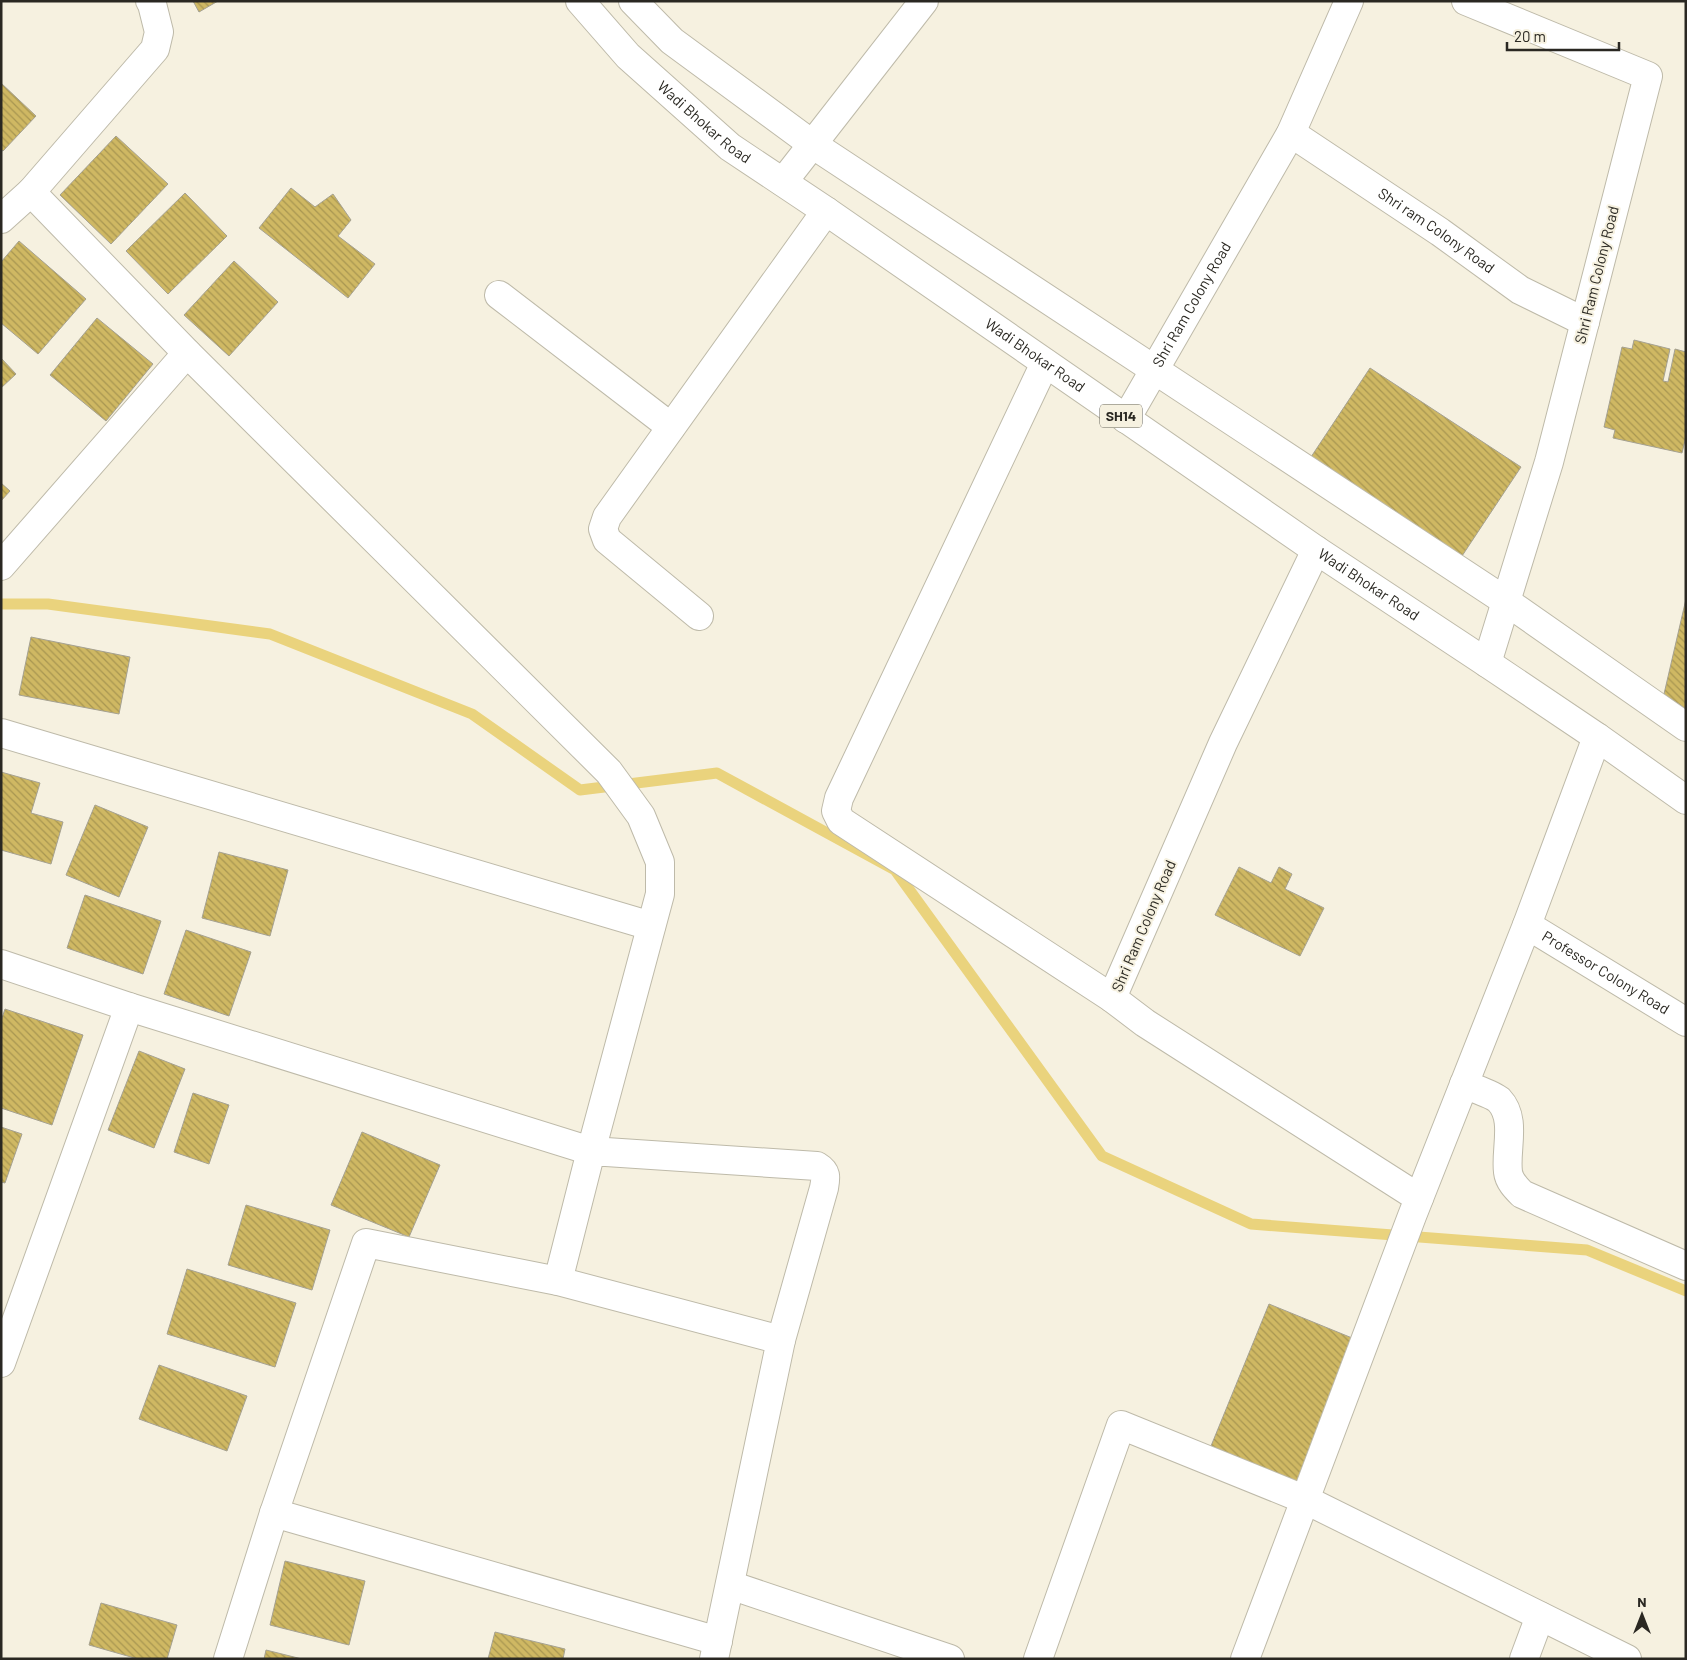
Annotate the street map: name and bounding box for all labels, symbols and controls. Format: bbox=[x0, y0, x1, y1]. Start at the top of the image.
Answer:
scale bar bbox=[1507, 20, 1620, 52]
text: 20 m bbox=[1514, 27, 1546, 45]
street label: Wadi Bhokar Road bbox=[654, 77, 755, 166]
street label: Shri ram Colony Road bbox=[1375, 183, 1498, 277]
street label: Shri Ram Colony Road bbox=[1570, 204, 1622, 345]
street label: Shri Ram Colony Road bbox=[1148, 238, 1234, 370]
street label: Wadi Bhokar Road bbox=[982, 314, 1089, 395]
road number: SH14 bbox=[1100, 404, 1142, 428]
street label: Wadi Bhokar Road bbox=[1315, 544, 1423, 624]
street label: Shri Ram Colony Road bbox=[1107, 857, 1179, 994]
street label: Professor Colony Road bbox=[1539, 926, 1673, 1018]
north arrow bbox=[1617, 1590, 1667, 1640]
text: N bbox=[1637, 1593, 1647, 1610]

